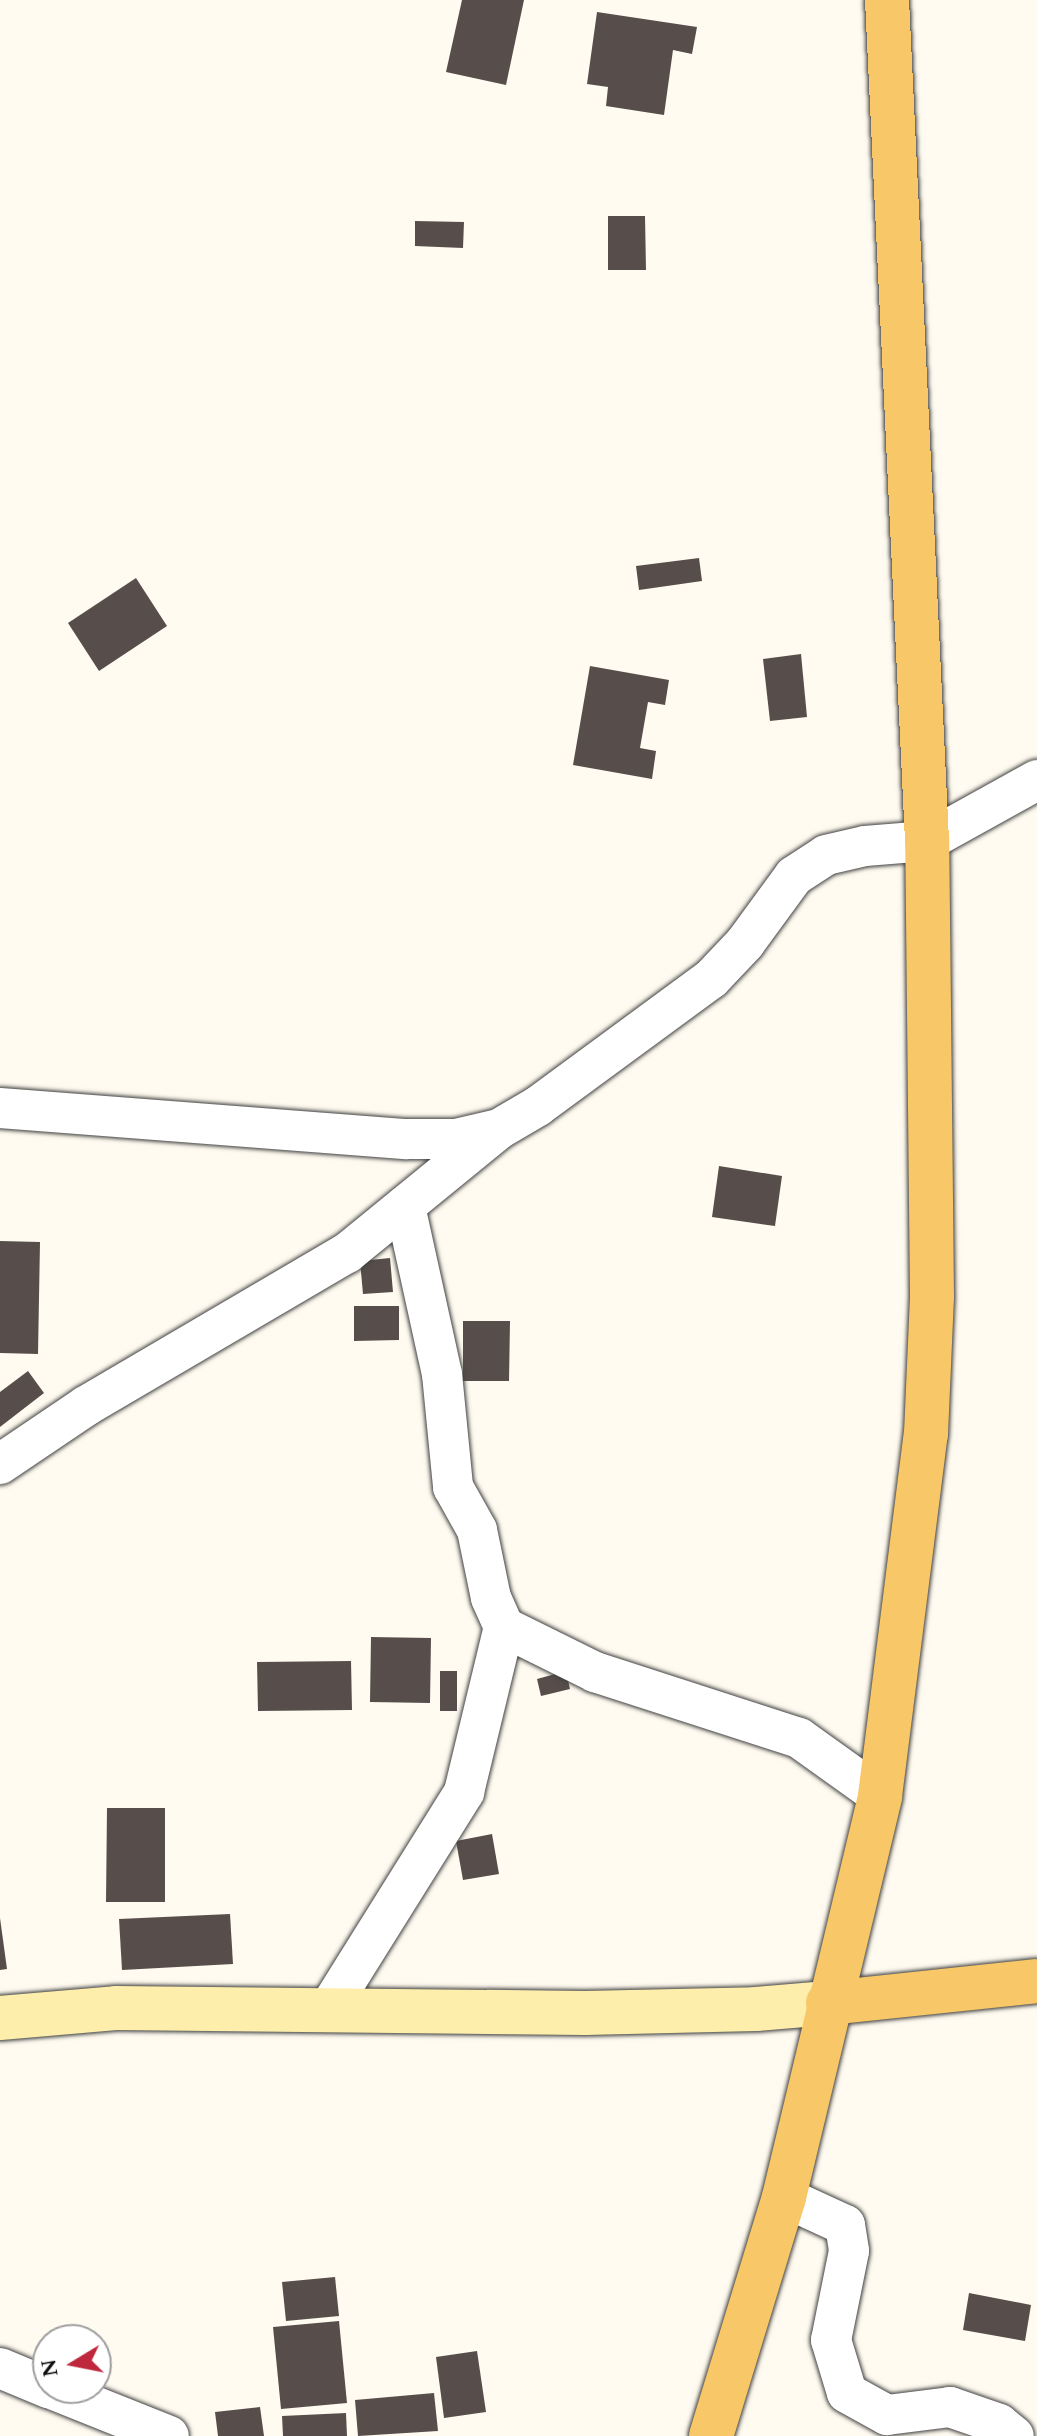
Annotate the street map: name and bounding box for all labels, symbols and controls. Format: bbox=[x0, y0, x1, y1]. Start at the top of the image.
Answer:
north arrow bbox=[32, 2324, 112, 2404]
text: N bbox=[32, 2356, 68, 2380]

